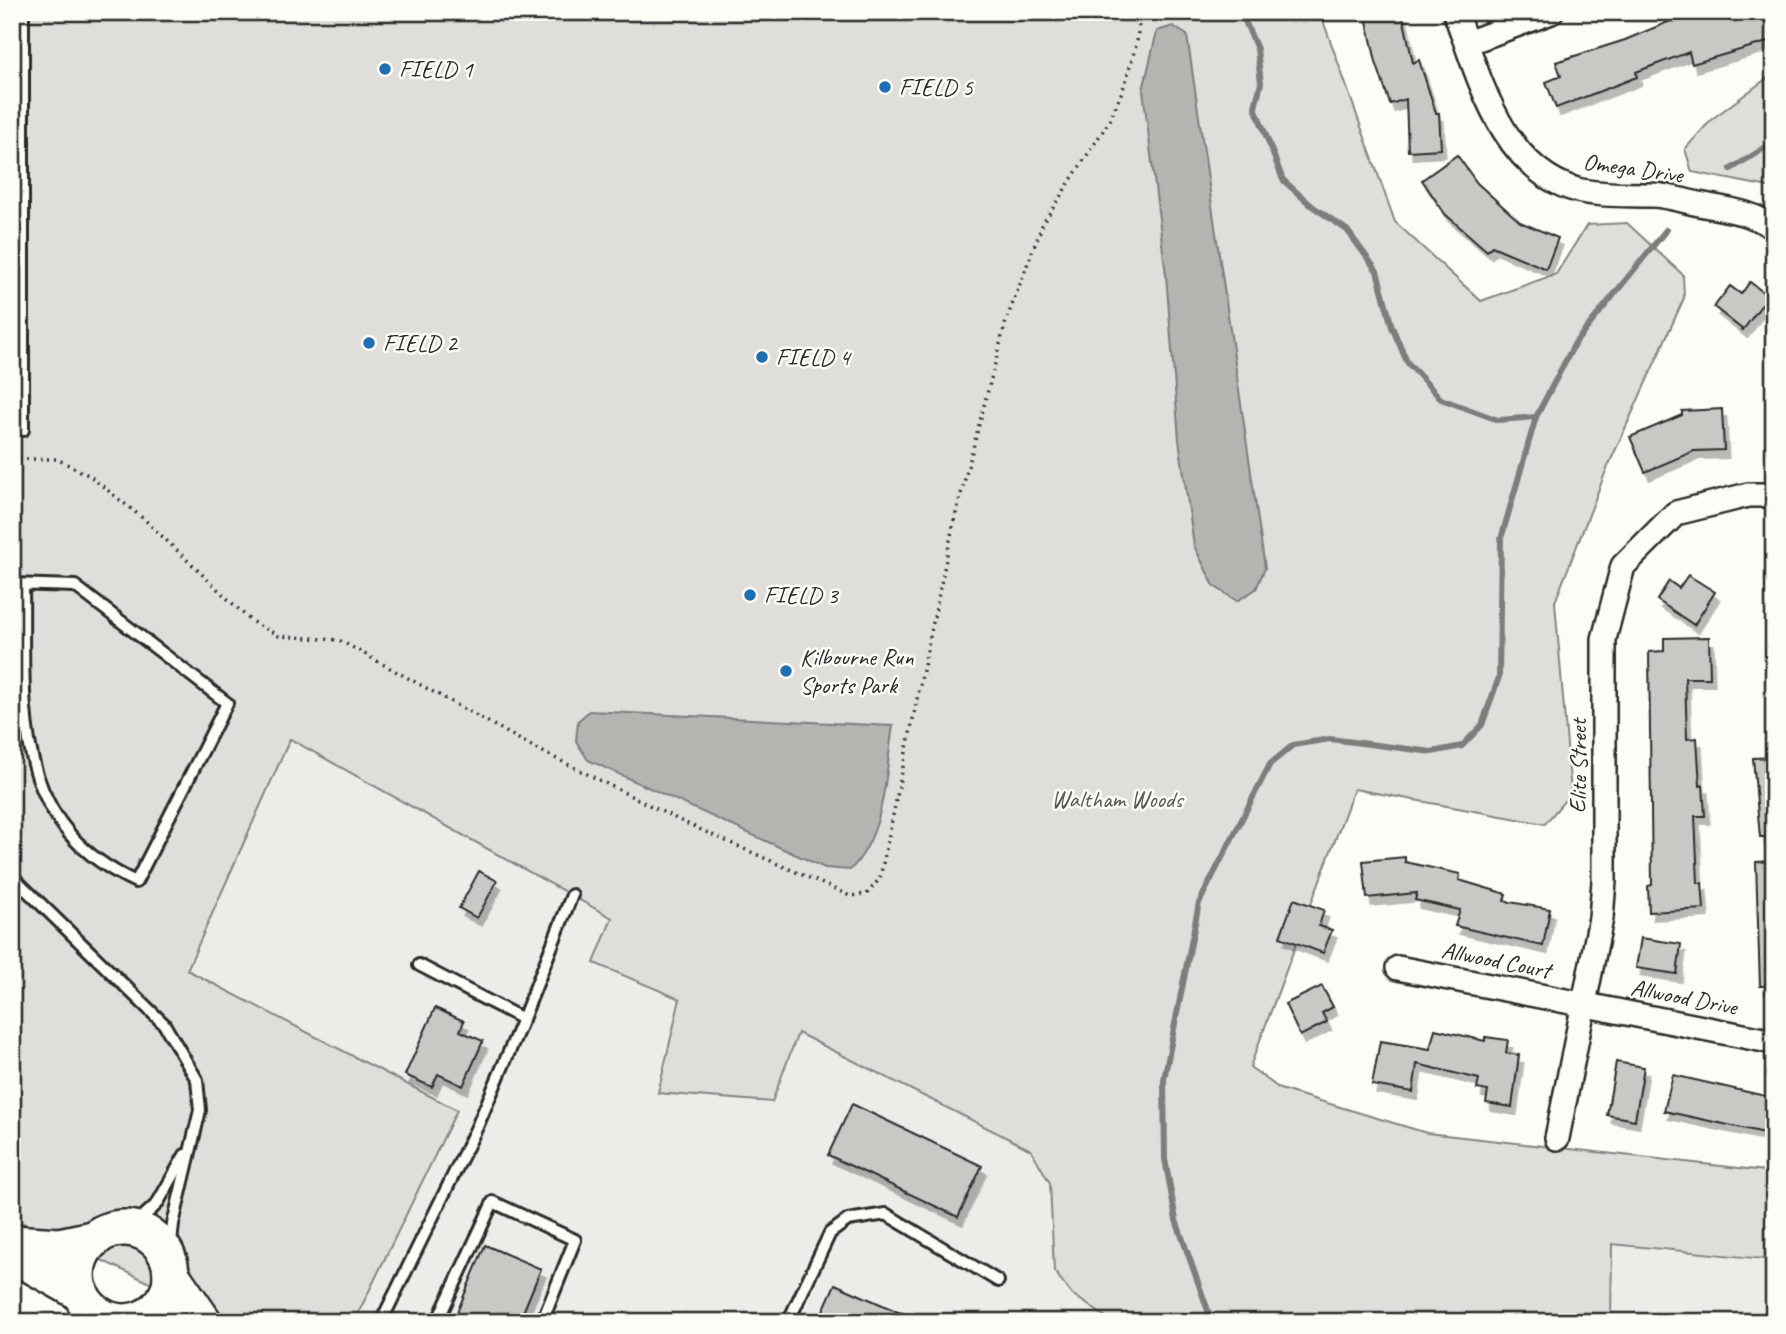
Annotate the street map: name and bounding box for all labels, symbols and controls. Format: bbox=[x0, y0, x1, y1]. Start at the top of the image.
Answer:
place label: FIELD 1 bbox=[399, 54, 474, 84]
marker: FIELD 1 bbox=[377, 61, 393, 77]
place label: FIELD 5 bbox=[899, 72, 974, 102]
marker: FIELD 5 bbox=[877, 79, 893, 95]
street label: Omega Drive bbox=[1581, 146, 1687, 190]
place label: FIELD 2 bbox=[383, 328, 459, 358]
marker: FIELD 2 bbox=[361, 335, 377, 351]
place label: FIELD 4 bbox=[776, 342, 852, 372]
marker: FIELD 4 bbox=[754, 349, 770, 365]
place label: FIELD 3 bbox=[764, 580, 840, 610]
marker: FIELD 3 bbox=[742, 587, 758, 603]
place label: Kilbourne Run Sports Park bbox=[800, 642, 914, 700]
marker: Kilbourne Run Sports Park bbox=[778, 663, 794, 679]
street label: Elite Street bbox=[1563, 717, 1593, 813]
park label: Waltham Woods bbox=[1051, 784, 1184, 814]
street label: Allwood Court bbox=[1439, 935, 1556, 986]
street label: Allwood Drive bbox=[1628, 972, 1742, 1022]

